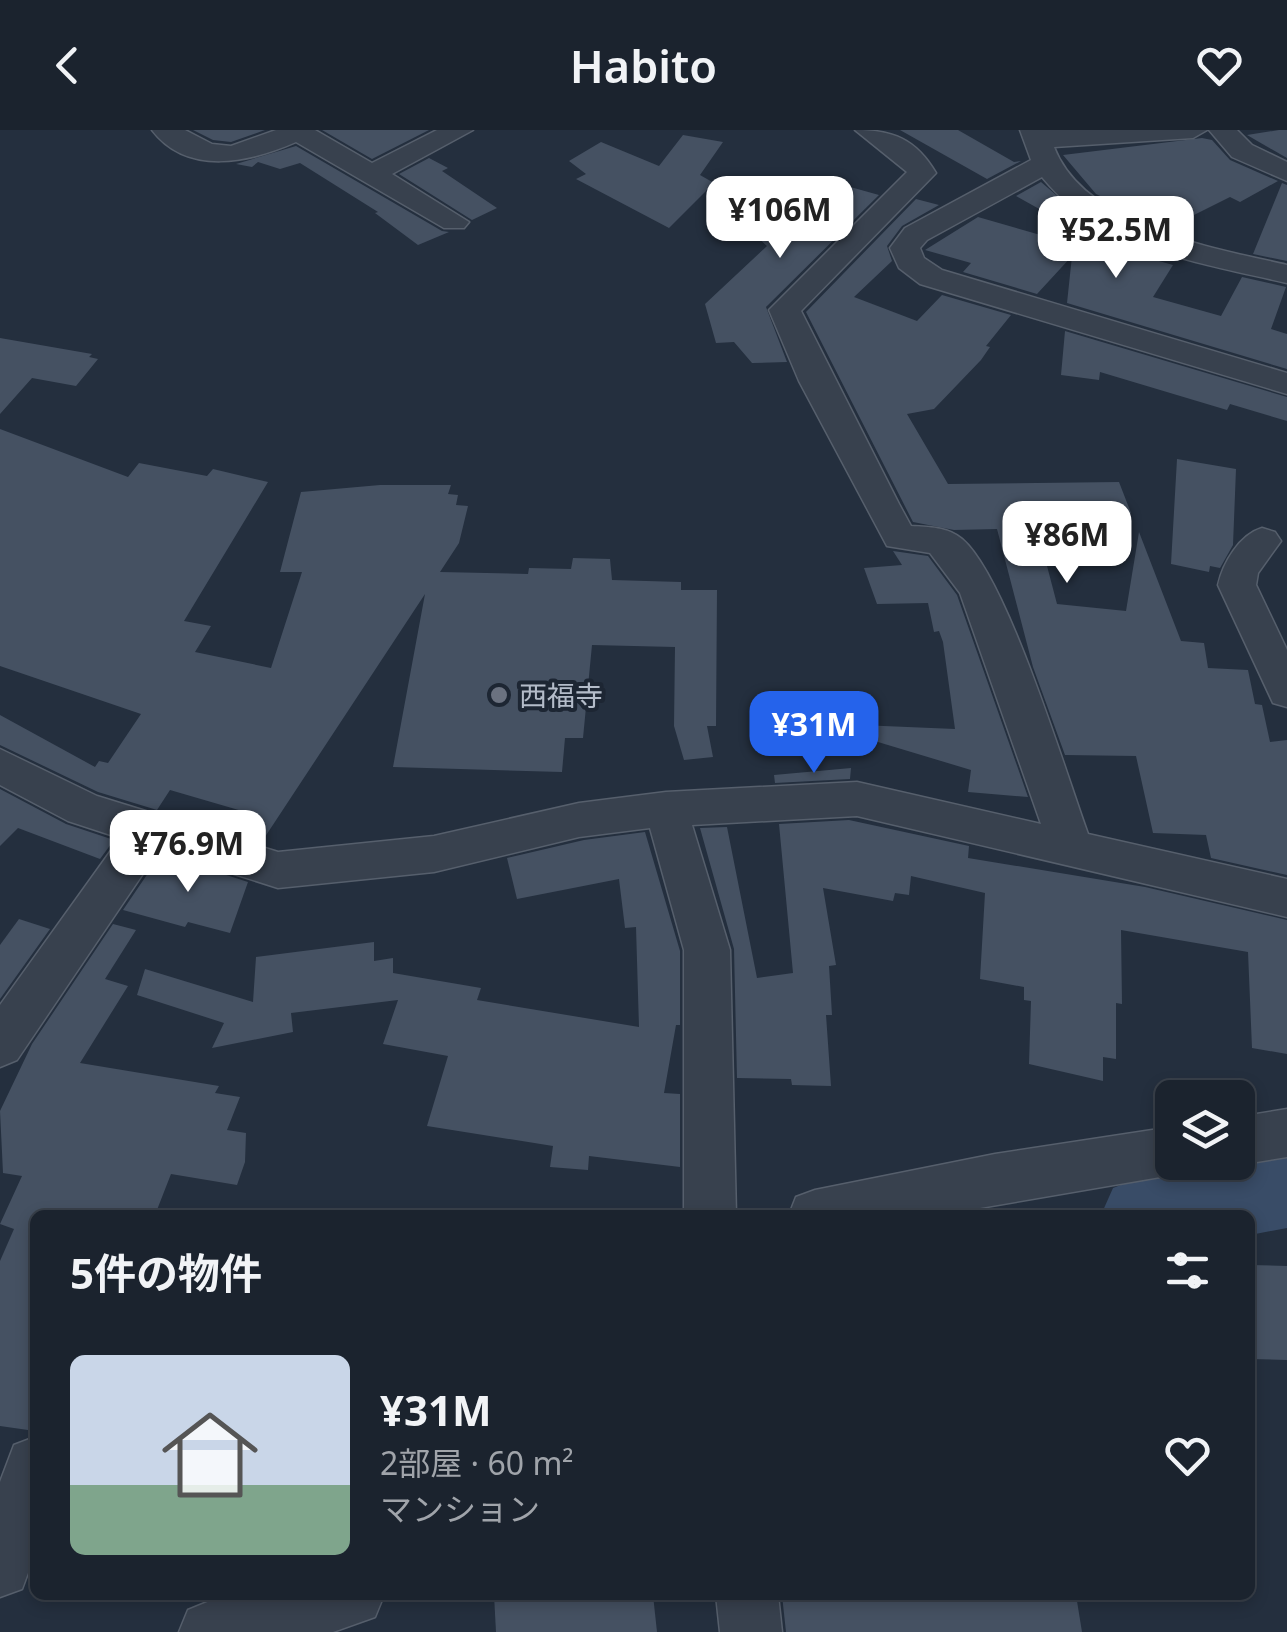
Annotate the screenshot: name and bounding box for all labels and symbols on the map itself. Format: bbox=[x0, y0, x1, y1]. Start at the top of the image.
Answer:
pin: ¥106M bbox=[710, 176, 850, 261]
pin: ¥52.5M bbox=[1035, 196, 1197, 281]
pin: ¥86M bbox=[1008, 501, 1126, 586]
place label: 西福寺 bbox=[519, 676, 603, 714]
marker: 西福寺 bbox=[488, 684, 510, 706]
pin: ¥31M bbox=[755, 691, 873, 776]
pin: ¥76.9M bbox=[107, 810, 269, 895]

